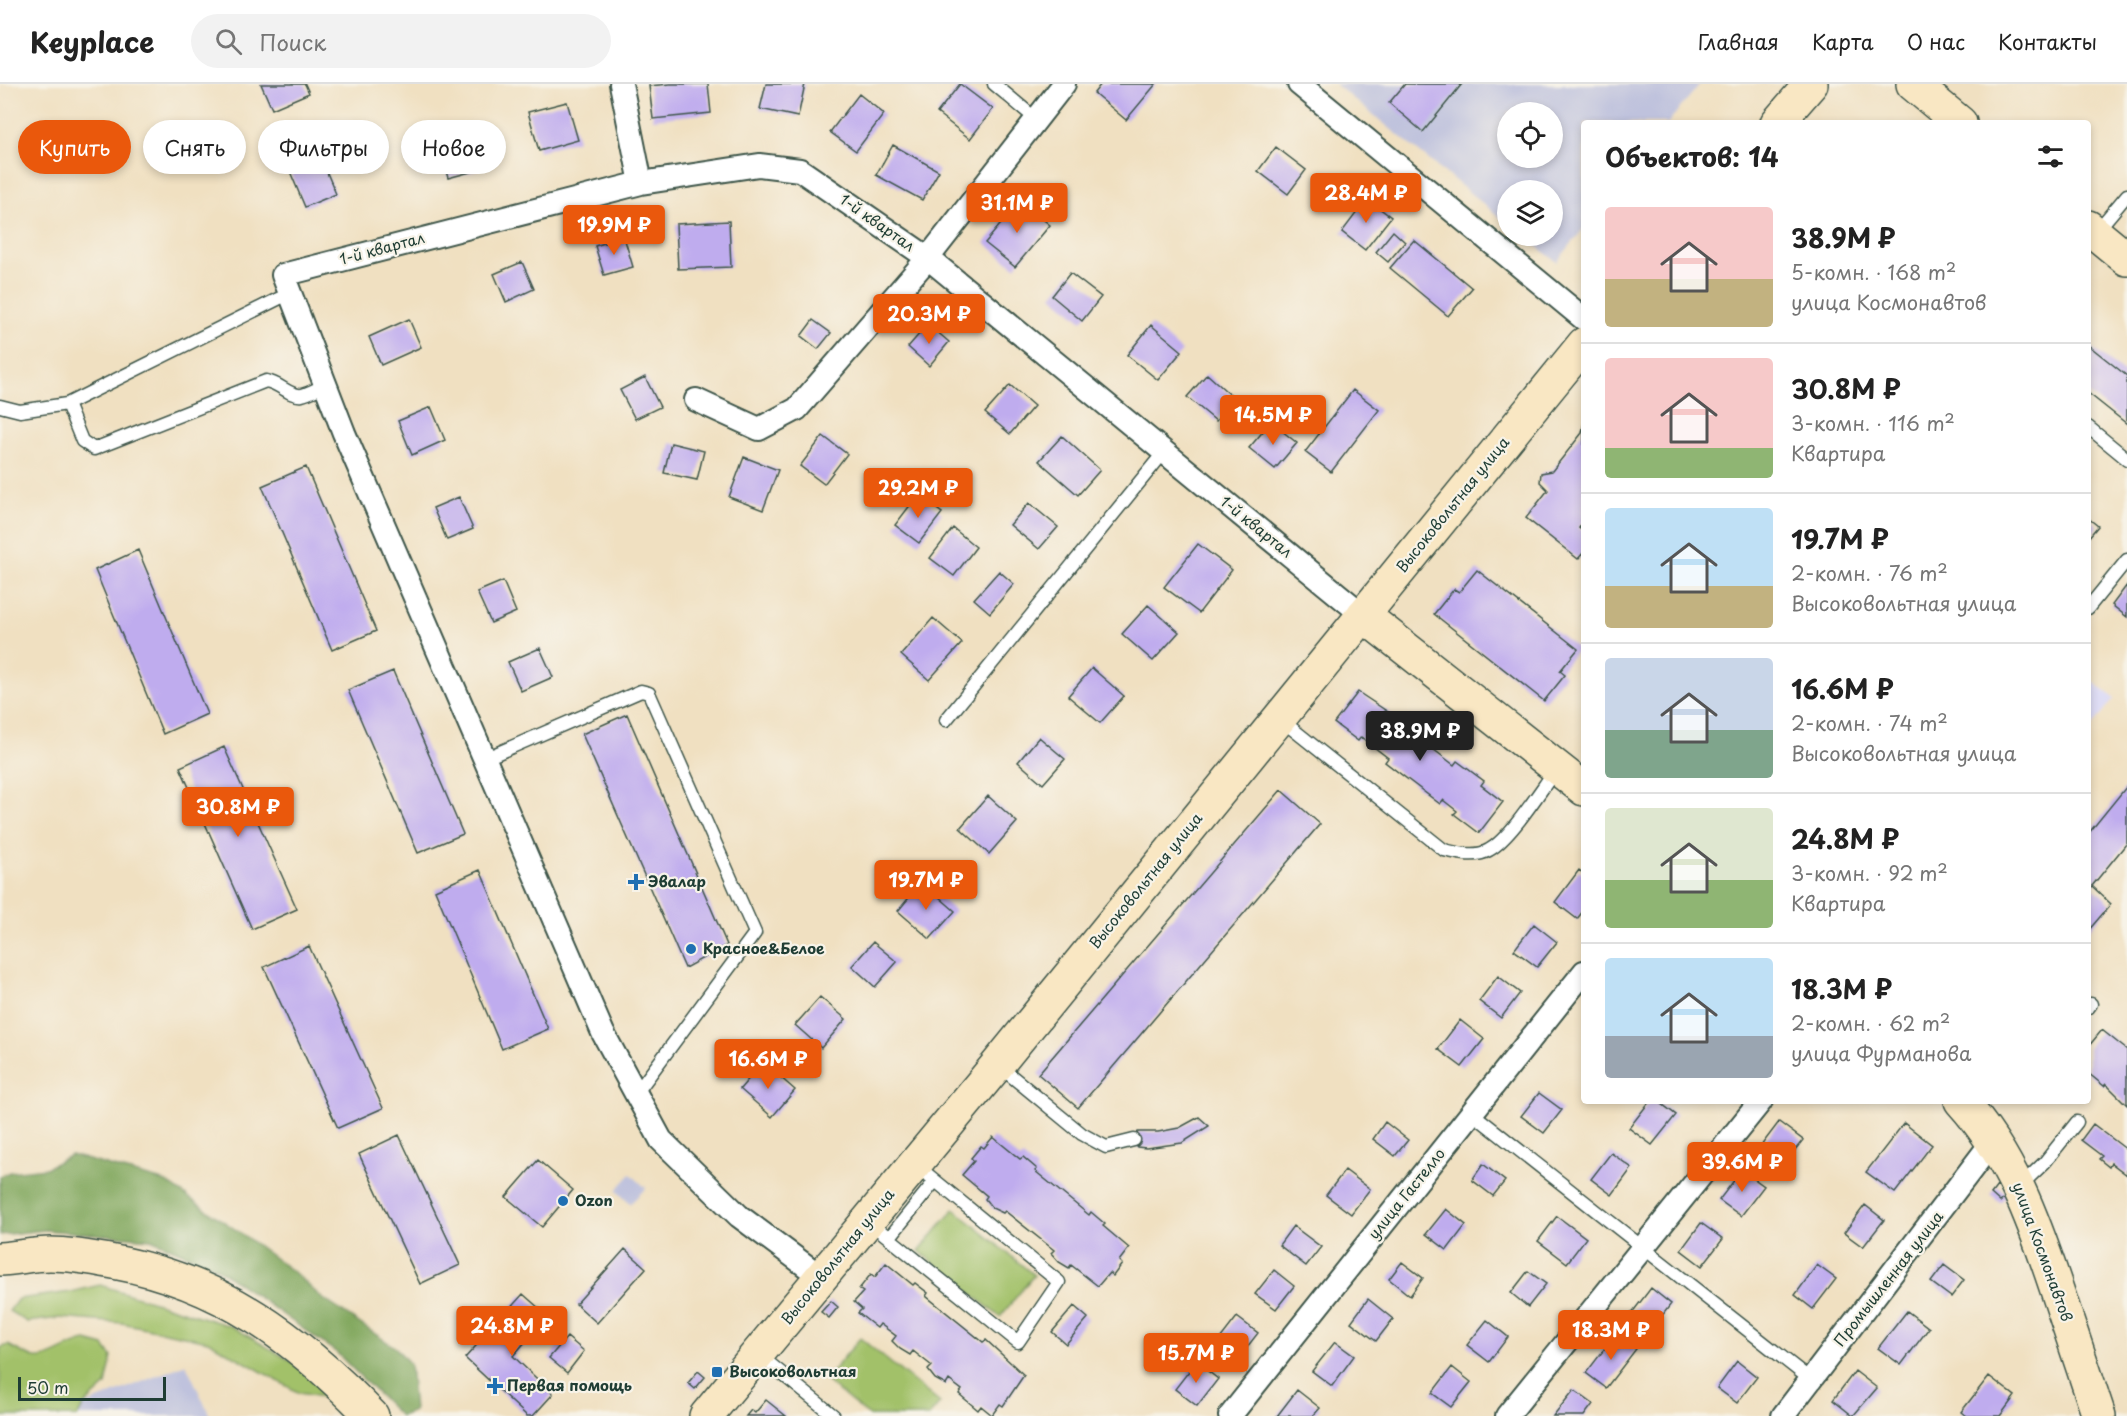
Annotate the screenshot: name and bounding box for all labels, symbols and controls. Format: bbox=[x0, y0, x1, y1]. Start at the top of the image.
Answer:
search box bbox=[191, 14, 611, 68]
text: Keyplace bbox=[30, 20, 155, 63]
icon: search bbox=[212, 25, 245, 58]
text: Поиск bbox=[260, 25, 326, 58]
text: Главная bbox=[1698, 25, 1779, 57]
text: Карта bbox=[1812, 25, 1874, 57]
text: О нас bbox=[1907, 25, 1965, 57]
text: Контакты bbox=[1998, 25, 2097, 57]
map controls bbox=[1497, 102, 1563, 246]
button: locate bbox=[1497, 102, 1563, 168]
chip: Купить bbox=[18, 120, 131, 174]
chip: Снять bbox=[143, 120, 246, 174]
chip: Фильтры bbox=[258, 120, 389, 174]
chip: Новое bbox=[401, 120, 506, 174]
text: Объектов: 14 bbox=[1605, 137, 1779, 176]
icon: filters bbox=[2034, 140, 2067, 173]
pin: 28.4M ₽ bbox=[1311, 173, 1421, 224]
text: 28.4M ₽ bbox=[1324, 177, 1408, 207]
button: layers bbox=[1497, 180, 1563, 246]
pin: 31.1M ₽ bbox=[962, 183, 1072, 234]
street label: 1-й квартал bbox=[836, 187, 920, 256]
text: 31.1M ₽ bbox=[981, 187, 1053, 217]
pin: 19.9M ₽ bbox=[559, 205, 669, 256]
text: 19.9M ₽ bbox=[577, 209, 651, 239]
text: 38.9M ₽ bbox=[1791, 218, 1896, 257]
street label: 1-й квартал bbox=[337, 225, 427, 270]
icon: home bbox=[1653, 231, 1725, 303]
text: 5-комн. · 168 m² bbox=[1791, 257, 1956, 287]
text: улица Космонавтов bbox=[1791, 287, 1987, 317]
pin: 20.3M ₽ bbox=[874, 294, 984, 345]
text: 20.3M ₽ bbox=[887, 298, 971, 328]
text: 30.8M ₽ bbox=[1791, 369, 1901, 408]
icon: home bbox=[1653, 382, 1725, 454]
pin: 14.5M ₽ bbox=[1218, 395, 1328, 446]
text: 14.5M ₽ bbox=[1234, 399, 1312, 429]
text: 3-комн. · 116 m² bbox=[1791, 408, 1955, 438]
street label: Высоковольтная улица bbox=[1390, 431, 1514, 577]
text: Квартира bbox=[1791, 438, 1885, 468]
pin: 29.2M ₽ bbox=[863, 468, 973, 519]
text: 29.2M ₽ bbox=[878, 472, 958, 502]
street label: 1-й квартал bbox=[1216, 489, 1298, 562]
text: 19.7M ₽ bbox=[1791, 519, 1889, 558]
icon: home bbox=[1653, 532, 1725, 604]
text: 2-комн. · 76 m² bbox=[1791, 558, 1948, 588]
text: Высоковольтная улица bbox=[1791, 588, 2016, 618]
text: 16.6M ₽ bbox=[1791, 669, 1894, 708]
icon: home bbox=[1653, 682, 1725, 754]
text: 2-комн. · 74 m² bbox=[1791, 708, 1948, 738]
pin: 38.9M ₽ bbox=[1365, 711, 1475, 762]
text: 38.9M ₽ bbox=[1380, 715, 1460, 745]
text: Высоковольтная улица bbox=[1791, 738, 2016, 768]
pin: 30.8M ₽ bbox=[183, 787, 293, 838]
text: 30.8M ₽ bbox=[196, 791, 280, 821]
street label: Высоковольтная улица bbox=[1083, 807, 1207, 953]
text: 24.8M ₽ bbox=[1791, 819, 1899, 858]
icon: home bbox=[1653, 832, 1725, 904]
text: 3-комн. · 92 m² bbox=[1791, 858, 1948, 888]
pin: 19.7M ₽ bbox=[871, 860, 981, 911]
text: 19.7M ₽ bbox=[888, 864, 964, 894]
place label: Эвалар bbox=[648, 869, 706, 892]
marker: Эвалар bbox=[629, 875, 643, 889]
text: Квартира bbox=[1791, 888, 1885, 918]
place label: Красное&Белое bbox=[703, 936, 825, 959]
marker: Красное&Белое bbox=[684, 942, 698, 956]
text: 18.3M ₽ bbox=[1791, 969, 1892, 1008]
icon: home bbox=[1653, 982, 1725, 1054]
text: 2-комн. · 62 m² bbox=[1791, 1008, 1950, 1038]
text: улица Фурманова bbox=[1791, 1038, 1971, 1068]
pin: 16.6M ₽ bbox=[713, 1039, 823, 1090]
text: 16.6M ₽ bbox=[728, 1043, 808, 1073]
street label: улица Гастелло bbox=[1362, 1142, 1450, 1244]
pin: 39.6M ₽ bbox=[1687, 1142, 1797, 1193]
text: 39.6M ₽ bbox=[1701, 1146, 1783, 1176]
street label: улица Космонавтов bbox=[2008, 1179, 2079, 1325]
street label: Высоковольтная улица bbox=[775, 1183, 899, 1329]
place label: Ozon bbox=[575, 1188, 613, 1211]
marker: Ozon bbox=[556, 1194, 570, 1208]
street label: Промышленная улица bbox=[1828, 1205, 1948, 1351]
pin: 24.8M ₽ bbox=[457, 1306, 567, 1357]
text: 24.8M ₽ bbox=[470, 1310, 554, 1340]
pin: 18.3M ₽ bbox=[1556, 1310, 1666, 1361]
text: 18.3M ₽ bbox=[1572, 1314, 1650, 1344]
pin: 15.7M ₽ bbox=[1141, 1333, 1251, 1384]
text: 15.7M ₽ bbox=[1158, 1337, 1234, 1367]
place label: Высоковольтная bbox=[729, 1359, 857, 1382]
marker: Высоковольтная bbox=[710, 1365, 724, 1379]
place label: Первая помощь bbox=[507, 1373, 632, 1396]
scale bar bbox=[18, 1374, 166, 1402]
text: 50 m bbox=[27, 1375, 68, 1399]
marker: Первая помощь bbox=[488, 1379, 502, 1393]

